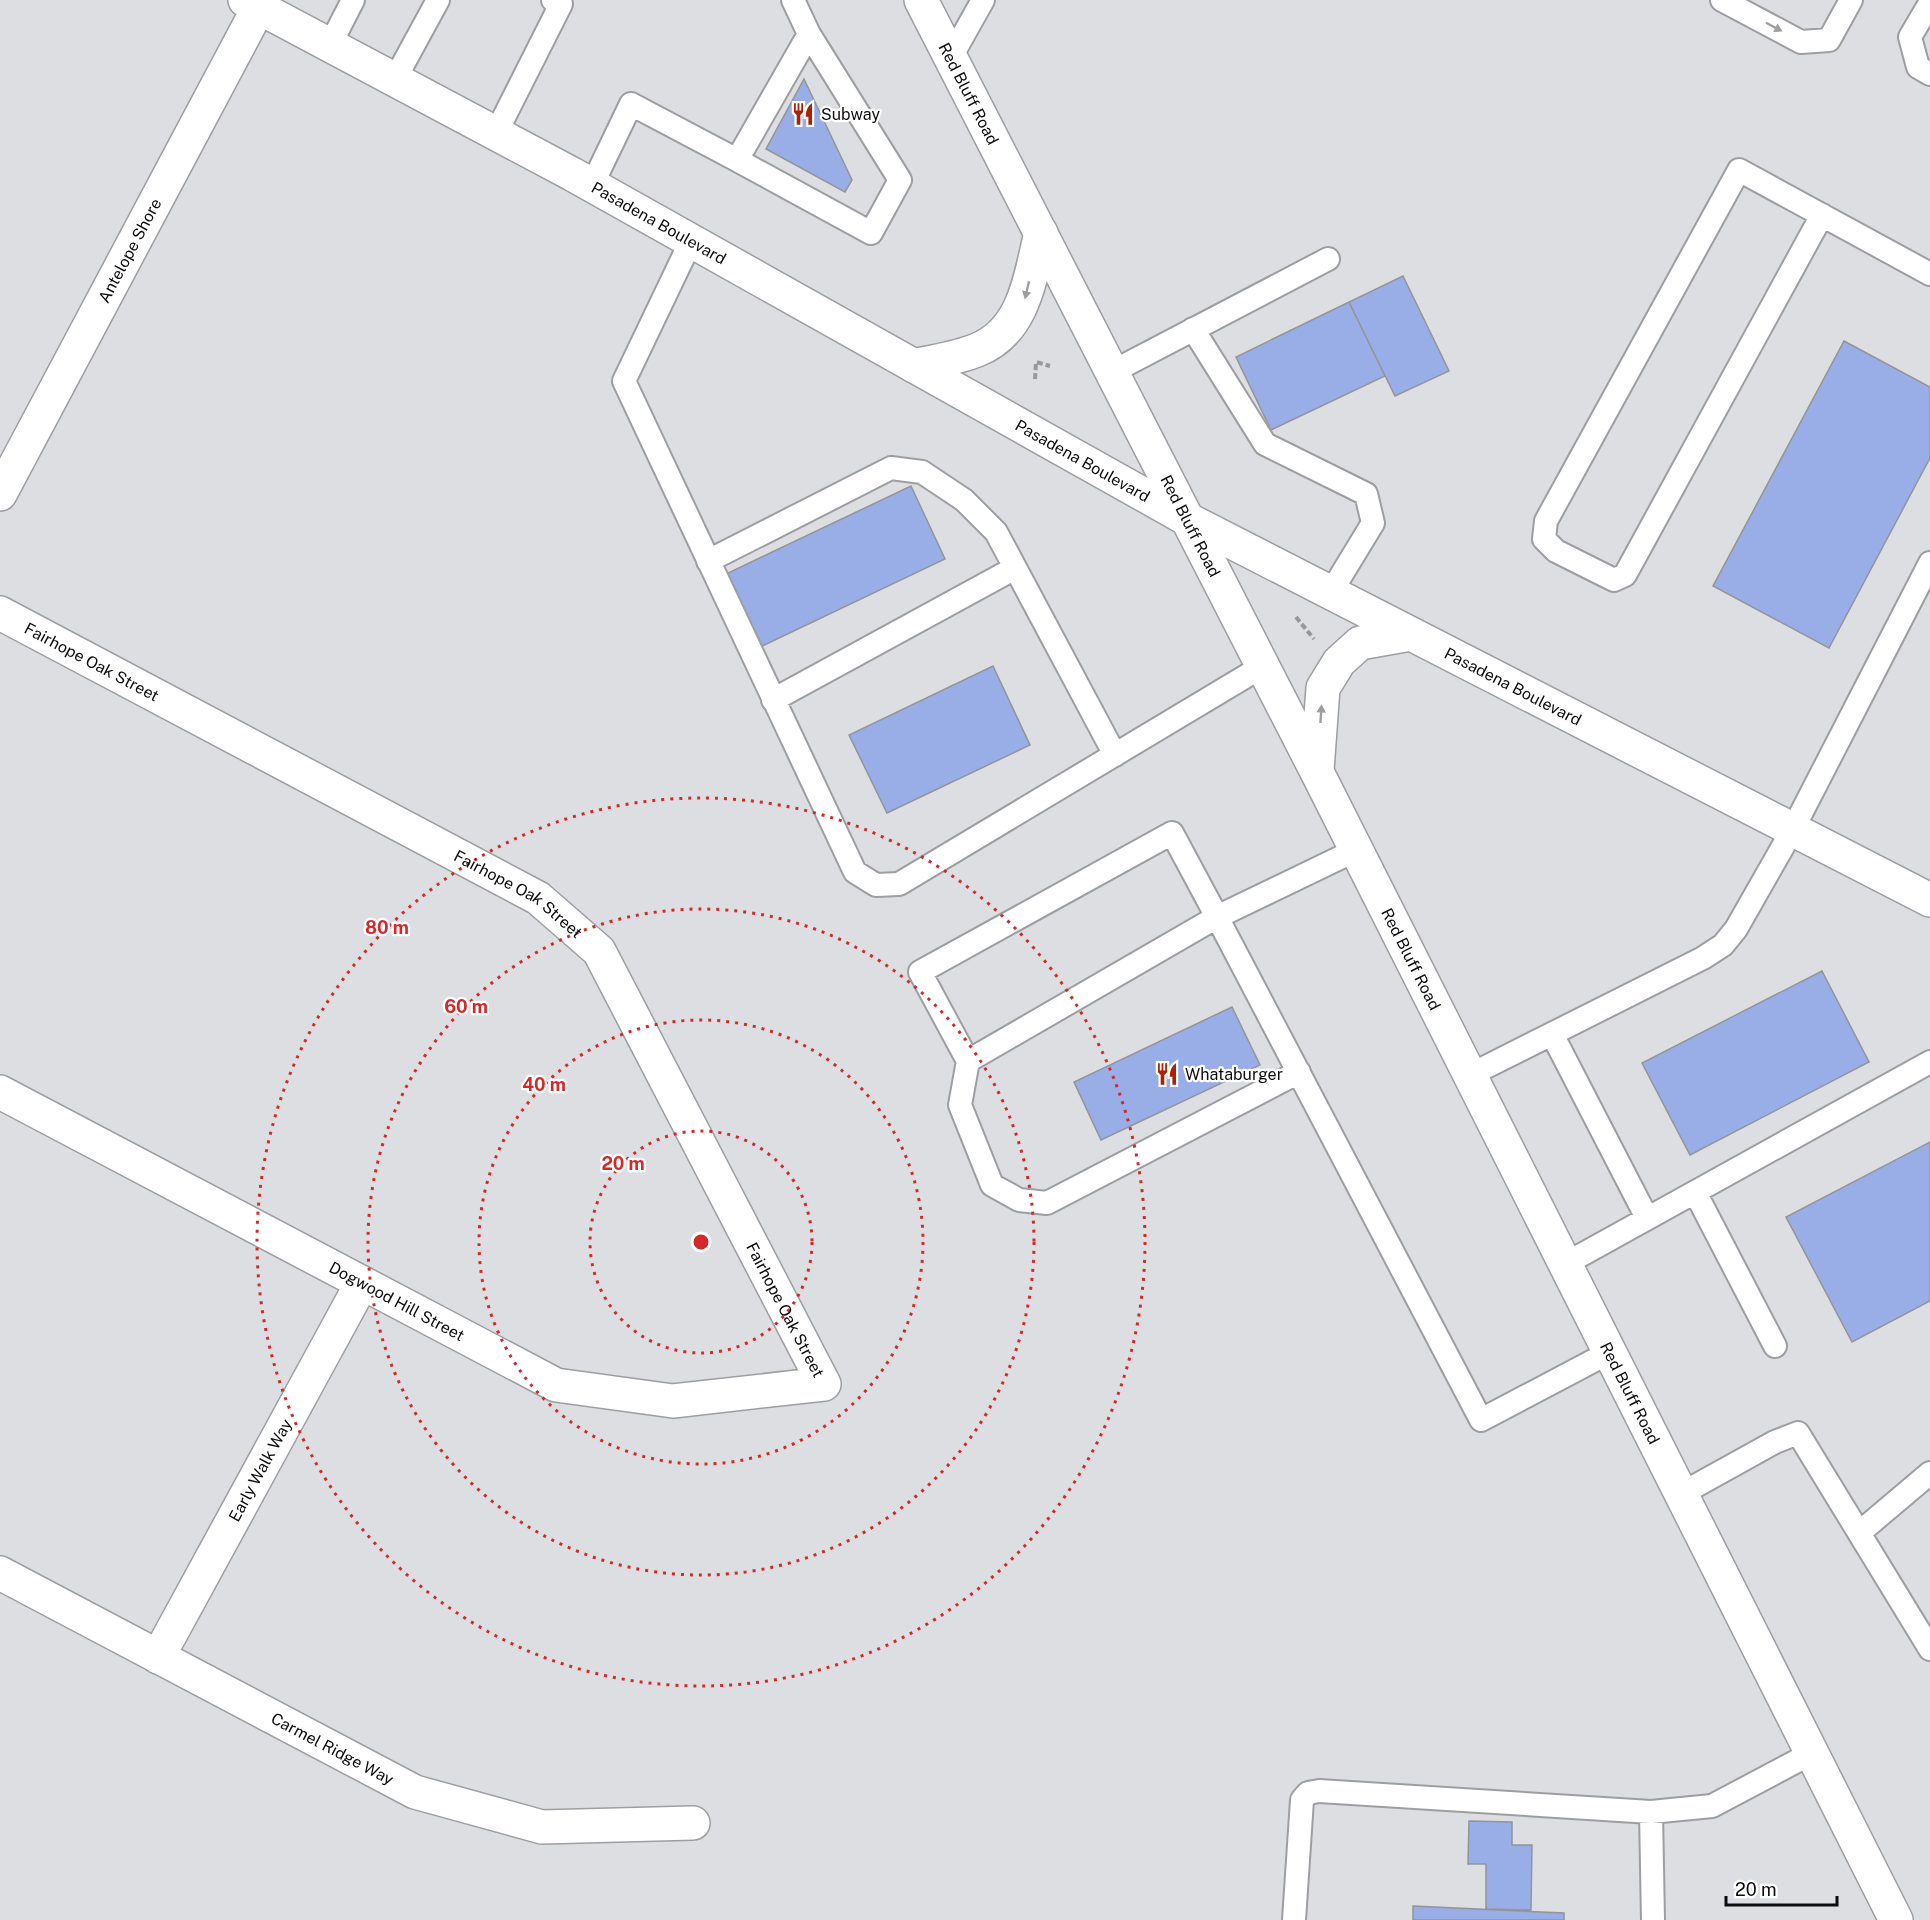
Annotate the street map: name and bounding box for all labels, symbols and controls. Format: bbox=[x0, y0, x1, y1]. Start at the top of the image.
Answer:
one-way arrow bbox=[1765, 22, 1782, 32]
street label: Red Bluff Road bbox=[935, 40, 1002, 148]
restaurant icon: Subway bbox=[790, 101, 816, 127]
place label: Subway bbox=[821, 105, 880, 124]
street label: Pasadena Boulevard bbox=[588, 178, 729, 268]
street label: Antelope Shore bbox=[95, 195, 166, 306]
one-way arrow bbox=[1022, 281, 1032, 299]
street label: Pasadena Boulevard bbox=[1012, 416, 1153, 506]
street label: Red Bluff Road bbox=[1156, 472, 1224, 580]
street label: Fairhope Oak Street bbox=[21, 619, 162, 705]
street label: Pasadena Boulevard bbox=[1441, 644, 1585, 730]
one-way arrow bbox=[1316, 704, 1326, 723]
street label: Fairhope Oak Street bbox=[451, 846, 586, 942]
street label: Red Bluff Road bbox=[1377, 905, 1444, 1013]
text: 80 m bbox=[365, 917, 409, 938]
text: 60 m bbox=[444, 996, 488, 1017]
restaurant icon: Whataburger bbox=[1154, 1061, 1180, 1087]
place label: Whataburger bbox=[1185, 1065, 1283, 1084]
text: 40 m bbox=[522, 1074, 566, 1095]
text: 20 m bbox=[601, 1153, 645, 1174]
centre of rings bbox=[691, 1232, 711, 1252]
street label: Fairhope Oak Street bbox=[742, 1239, 828, 1381]
street label: Dogwood Hill Street bbox=[326, 1258, 468, 1345]
street label: Red Bluff Road bbox=[1596, 1339, 1663, 1447]
street label: Early Walk Way bbox=[225, 1415, 296, 1525]
street label: Carmel Ridge Way bbox=[268, 1709, 397, 1789]
scale bar bbox=[1726, 1869, 1837, 1907]
text: 20 m bbox=[1735, 1879, 1777, 1900]

